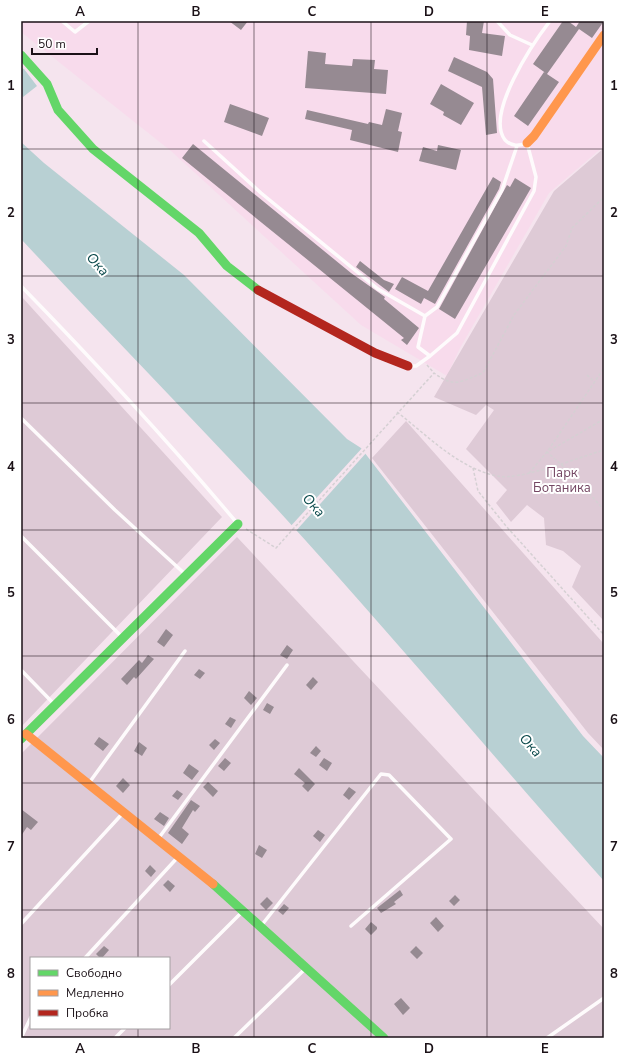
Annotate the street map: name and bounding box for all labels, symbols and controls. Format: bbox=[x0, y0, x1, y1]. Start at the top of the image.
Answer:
text: A bbox=[75, 3, 85, 21]
text: B bbox=[192, 3, 201, 21]
text: C bbox=[308, 3, 317, 21]
text: D bbox=[424, 3, 434, 21]
text: E bbox=[541, 3, 549, 21]
scale bar bbox=[32, 30, 97, 56]
text: 50 m bbox=[38, 36, 66, 52]
text: 1 bbox=[7, 77, 15, 95]
text: 1 bbox=[610, 77, 618, 95]
text: 2 bbox=[7, 204, 15, 222]
text: 2 bbox=[610, 204, 618, 222]
water label: Ока bbox=[82, 248, 113, 280]
text: 3 bbox=[7, 331, 15, 349]
text: 3 bbox=[610, 331, 618, 349]
text: 4 bbox=[7, 458, 15, 476]
text: 4 bbox=[610, 458, 618, 476]
park label: Парк Ботаника bbox=[533, 464, 591, 497]
water label: Ока bbox=[298, 489, 329, 521]
text: 5 bbox=[7, 584, 15, 602]
text: 5 bbox=[610, 584, 618, 602]
text: 6 bbox=[7, 711, 15, 729]
text: 6 bbox=[610, 711, 618, 729]
water label: Ока bbox=[515, 729, 546, 761]
text: 7 bbox=[7, 838, 15, 856]
text: 7 bbox=[610, 838, 618, 856]
legend bbox=[30, 957, 170, 1029]
text: 8 bbox=[7, 965, 15, 983]
text: Свободно bbox=[66, 965, 122, 981]
text: 8 bbox=[610, 965, 618, 983]
text: Медленно bbox=[66, 985, 124, 1001]
text: Пробка bbox=[66, 1005, 109, 1021]
text: A bbox=[75, 1040, 85, 1058]
text: B bbox=[192, 1040, 201, 1058]
text: C bbox=[308, 1040, 317, 1058]
text: D bbox=[424, 1040, 434, 1058]
text: E bbox=[541, 1040, 549, 1058]

